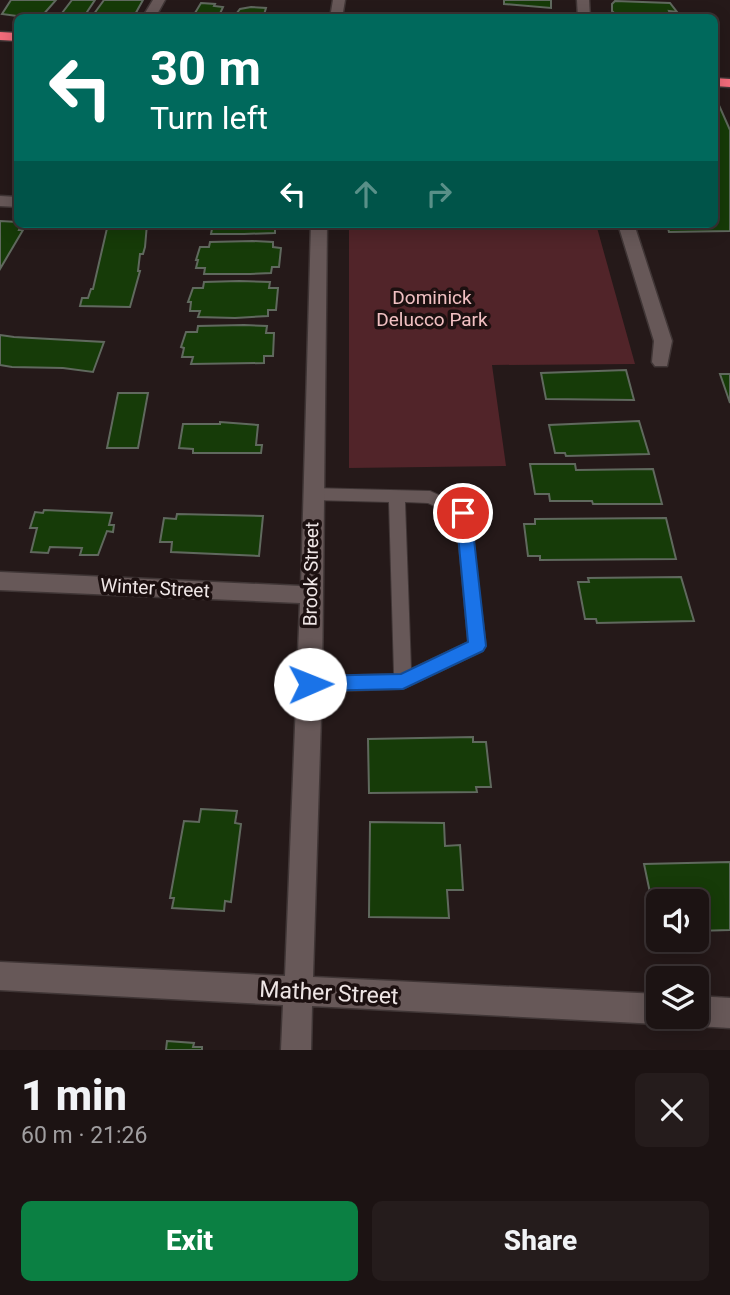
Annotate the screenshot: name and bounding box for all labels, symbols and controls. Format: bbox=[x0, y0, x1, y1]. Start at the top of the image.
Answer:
text: 30 m bbox=[150, 40, 261, 97]
icon: left bbox=[35, 42, 126, 133]
text: Turn left bbox=[150, 99, 268, 137]
icon: left bbox=[274, 175, 312, 213]
icon: ahead bbox=[347, 175, 385, 213]
icon: right bbox=[420, 175, 458, 213]
park label: Dominick Delucco Park bbox=[376, 286, 488, 331]
pin bbox=[433, 483, 493, 543]
icon: arrive bbox=[444, 494, 482, 532]
street label: Brook Street bbox=[299, 522, 323, 626]
street label: Winter Street bbox=[100, 574, 210, 602]
position arrow bbox=[273, 647, 347, 721]
map controls bbox=[646, 889, 709, 1029]
button: sound bbox=[646, 889, 709, 952]
button: layers bbox=[646, 966, 709, 1029]
street label: Mather Street bbox=[259, 976, 399, 1010]
text: 1 min bbox=[21, 1071, 127, 1120]
button: close bbox=[635, 1073, 709, 1147]
text: 60 m · 21:26 bbox=[21, 1122, 147, 1149]
button: Exit bbox=[21, 1201, 358, 1281]
button: Share bbox=[372, 1201, 709, 1281]

